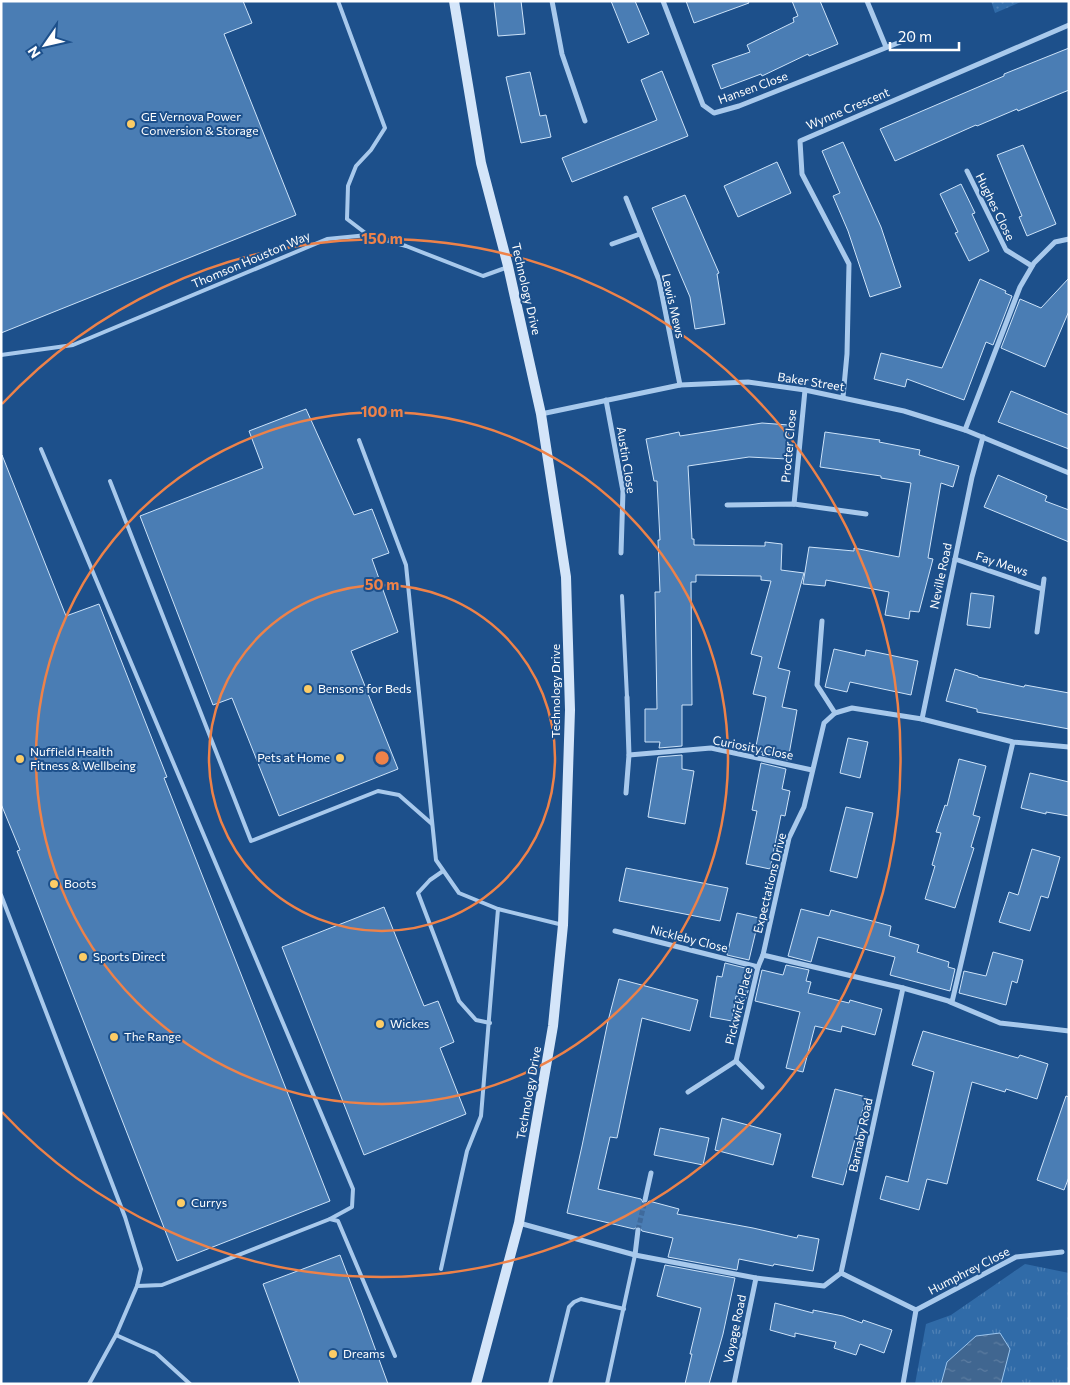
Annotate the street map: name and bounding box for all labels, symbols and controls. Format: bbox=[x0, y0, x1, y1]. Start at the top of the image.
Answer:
north arrow bbox=[20, 20, 70, 70]
scale bar bbox=[890, 20, 959, 52]
text: 20 m bbox=[898, 27, 932, 45]
text: N bbox=[24, 43, 44, 62]
street label: Hansen Close bbox=[716, 68, 789, 106]
street label: Wynne Crescent bbox=[804, 84, 891, 132]
place label: GE Vernova Power Conversion & Storage bbox=[141, 109, 259, 137]
marker: GE Vernova Power Conversion & Storage bbox=[125, 118, 137, 130]
street label: Hughes Close bbox=[974, 171, 1018, 243]
street label: Thomson Houston Way bbox=[189, 228, 312, 290]
text: 150 m bbox=[361, 229, 403, 247]
street label: Technology Drive bbox=[510, 241, 544, 336]
street label: Lewis Mews bbox=[660, 272, 688, 340]
street label: Baker Street bbox=[777, 369, 846, 393]
text: 100 m bbox=[361, 402, 403, 420]
street label: Procter Close bbox=[778, 409, 798, 483]
street label: Austin Close bbox=[615, 425, 639, 494]
street label: Neville Road bbox=[926, 541, 954, 610]
street label: Fay Mews bbox=[974, 548, 1030, 578]
text: 50 m bbox=[365, 575, 399, 593]
street label: Technology Drive bbox=[548, 644, 562, 738]
place label: Bensons for Beds bbox=[318, 681, 411, 695]
marker: Bensons for Beds bbox=[302, 683, 314, 695]
street label: Curiosity Close bbox=[712, 732, 795, 762]
place label: Nuffield Health Fitness & Wellbeing bbox=[30, 744, 137, 772]
centre of rings bbox=[373, 749, 391, 767]
place label: Pets at Home bbox=[257, 750, 330, 764]
marker: Pets at Home bbox=[334, 752, 346, 764]
marker: Nuffield Health Fitness & Wellbeing bbox=[14, 753, 26, 765]
street label: Expectations Drive bbox=[750, 831, 788, 934]
place label: Boots bbox=[64, 876, 96, 890]
marker: Boots bbox=[48, 878, 60, 890]
street label: Nickleby Close bbox=[649, 922, 730, 954]
place label: Sports Direct bbox=[93, 949, 166, 963]
marker: Sports Direct bbox=[77, 951, 89, 963]
street label: Pickwick Place bbox=[722, 965, 754, 1046]
place label: Wickes bbox=[390, 1016, 429, 1030]
marker: Wickes bbox=[374, 1018, 386, 1030]
place label: The Range bbox=[124, 1029, 181, 1043]
marker: The Range bbox=[108, 1031, 120, 1043]
street label: Technology Drive bbox=[513, 1045, 543, 1140]
street label: Barnaby Road bbox=[845, 1096, 875, 1173]
place label: Currys bbox=[191, 1195, 227, 1209]
marker: Currys bbox=[175, 1197, 187, 1209]
street label: Humphrey Close bbox=[925, 1244, 1012, 1297]
street label: Voyage Road bbox=[720, 1293, 748, 1364]
place label: Dreams bbox=[343, 1346, 385, 1360]
marker: Dreams bbox=[327, 1348, 339, 1360]

